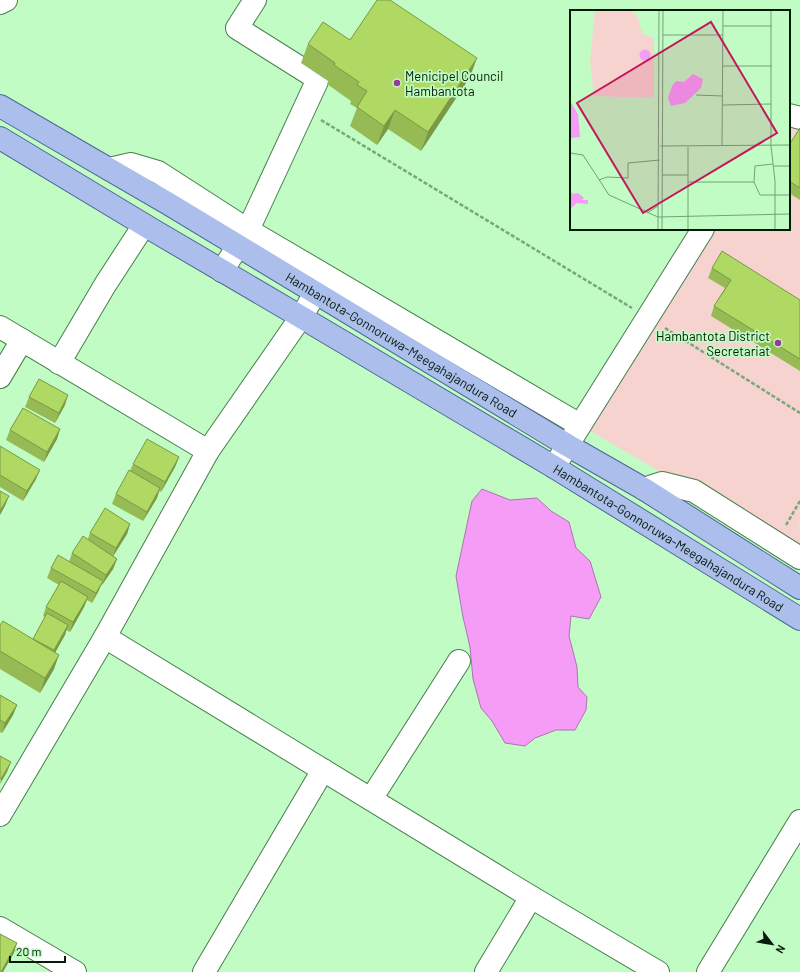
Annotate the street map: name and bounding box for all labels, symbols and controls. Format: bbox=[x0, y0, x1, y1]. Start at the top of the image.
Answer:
inset map bbox=[570, 10, 790, 230]
place label: Menicipel Council Hambantota bbox=[405, 68, 503, 99]
marker: Menicipel Council Hambantota bbox=[392, 78, 402, 88]
street label: Hambantota-Gonnoruwa-Meegahajandura Road bbox=[283, 269, 520, 421]
place label: Hambantota District Secretariat bbox=[656, 328, 770, 359]
marker: Hambantota District Secretariat bbox=[773, 338, 783, 348]
street label: Hambantota-Gonnoruwa-Meegahajandura Road bbox=[551, 461, 787, 615]
north arrow bbox=[752, 924, 792, 964]
scale bar bbox=[10, 938, 65, 964]
text: N bbox=[774, 943, 788, 956]
text: 20 m bbox=[16, 944, 42, 958]

